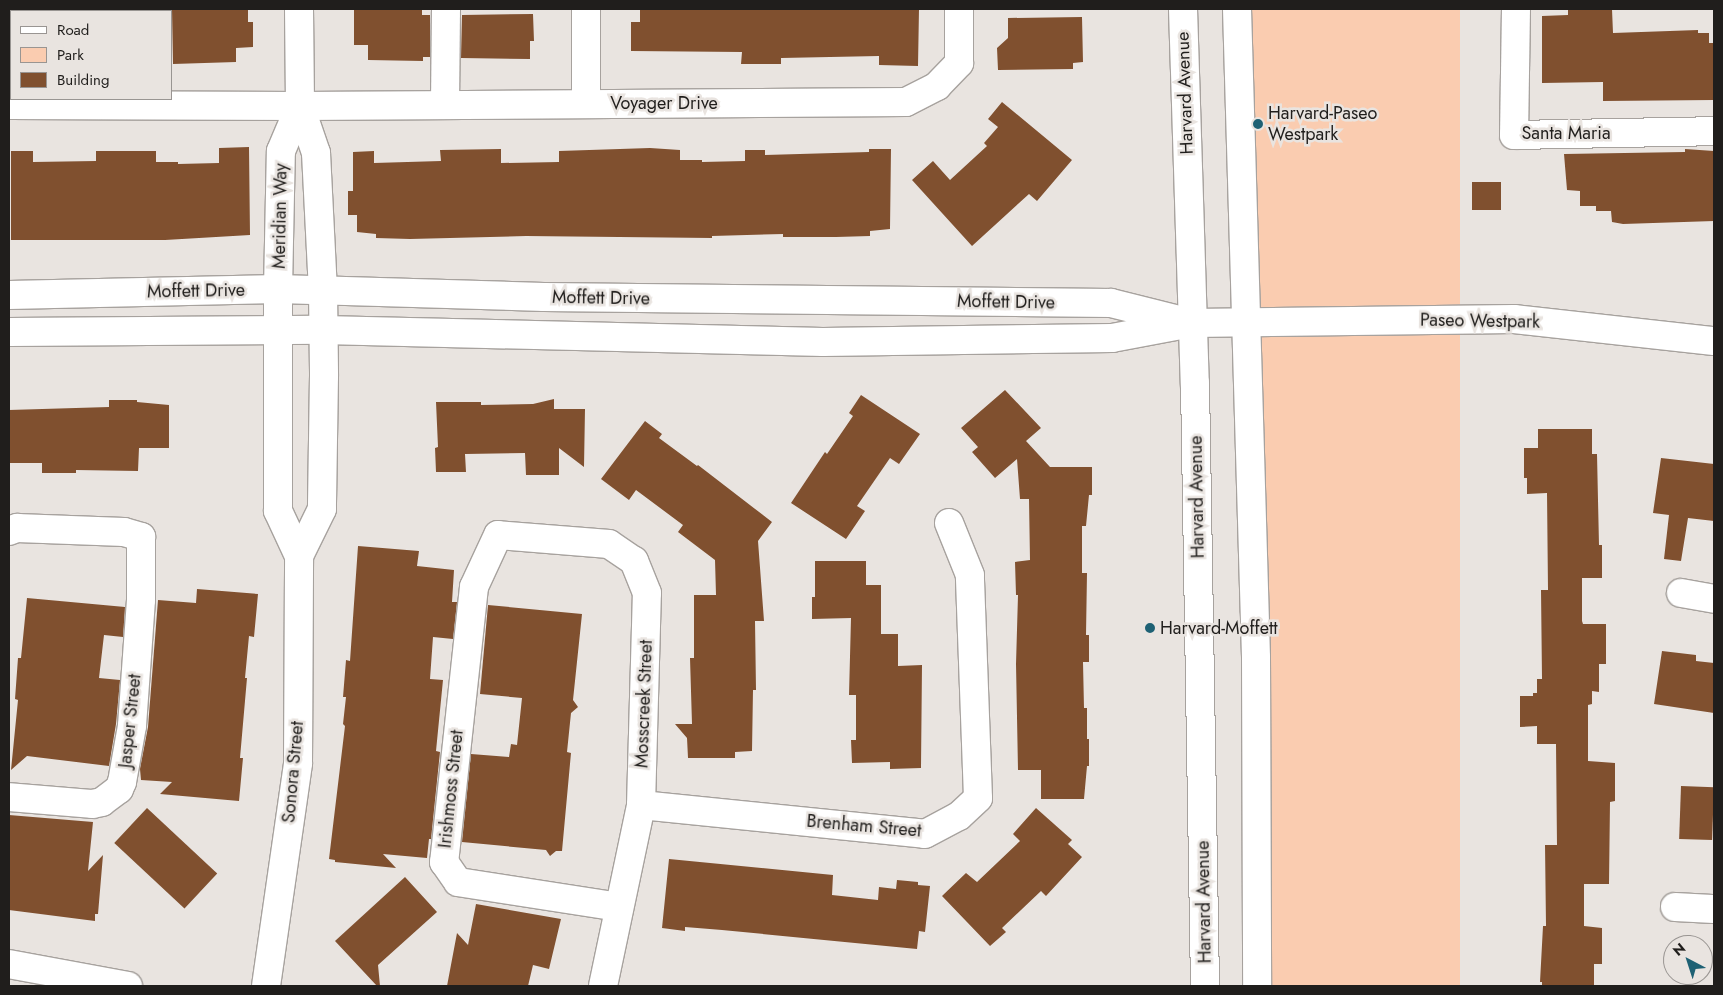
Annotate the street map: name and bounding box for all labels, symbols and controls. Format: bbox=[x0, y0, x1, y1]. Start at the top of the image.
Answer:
legend bbox=[10, 10, 172, 100]
text: Road bbox=[57, 19, 89, 41]
street label: Harvard Avenue bbox=[1172, 31, 1198, 155]
text: Park bbox=[57, 44, 84, 66]
text: Building bbox=[57, 69, 109, 91]
street label: Voyager Drive bbox=[610, 92, 718, 114]
place label: Harvard-Paseo Westpark bbox=[1268, 103, 1377, 146]
marker: Harvard-Paseo Westpark bbox=[1252, 118, 1264, 130]
street label: Santa Maria bbox=[1521, 122, 1611, 144]
street label: Meridian Way bbox=[268, 163, 292, 269]
street label: Moffett Drive bbox=[147, 279, 245, 303]
street label: Moffett Drive bbox=[552, 286, 650, 310]
street label: Moffett Drive bbox=[957, 290, 1055, 314]
street label: Paseo Westpark bbox=[1420, 309, 1540, 333]
street label: Harvard Avenue bbox=[1185, 435, 1209, 559]
place label: Harvard-Moffett bbox=[1160, 617, 1278, 639]
marker: Harvard-Moffett bbox=[1144, 622, 1156, 634]
street label: Mosscreek Street bbox=[631, 640, 657, 768]
street label: Jasper Street bbox=[114, 673, 146, 769]
street label: Sonora Street bbox=[278, 720, 308, 824]
street label: Irishmoss Street bbox=[434, 729, 468, 849]
street label: Brenham Street bbox=[806, 810, 922, 842]
street label: Harvard Avenue bbox=[1192, 840, 1216, 964]
north arrow bbox=[1663, 935, 1713, 985]
text: N bbox=[1668, 938, 1690, 961]

